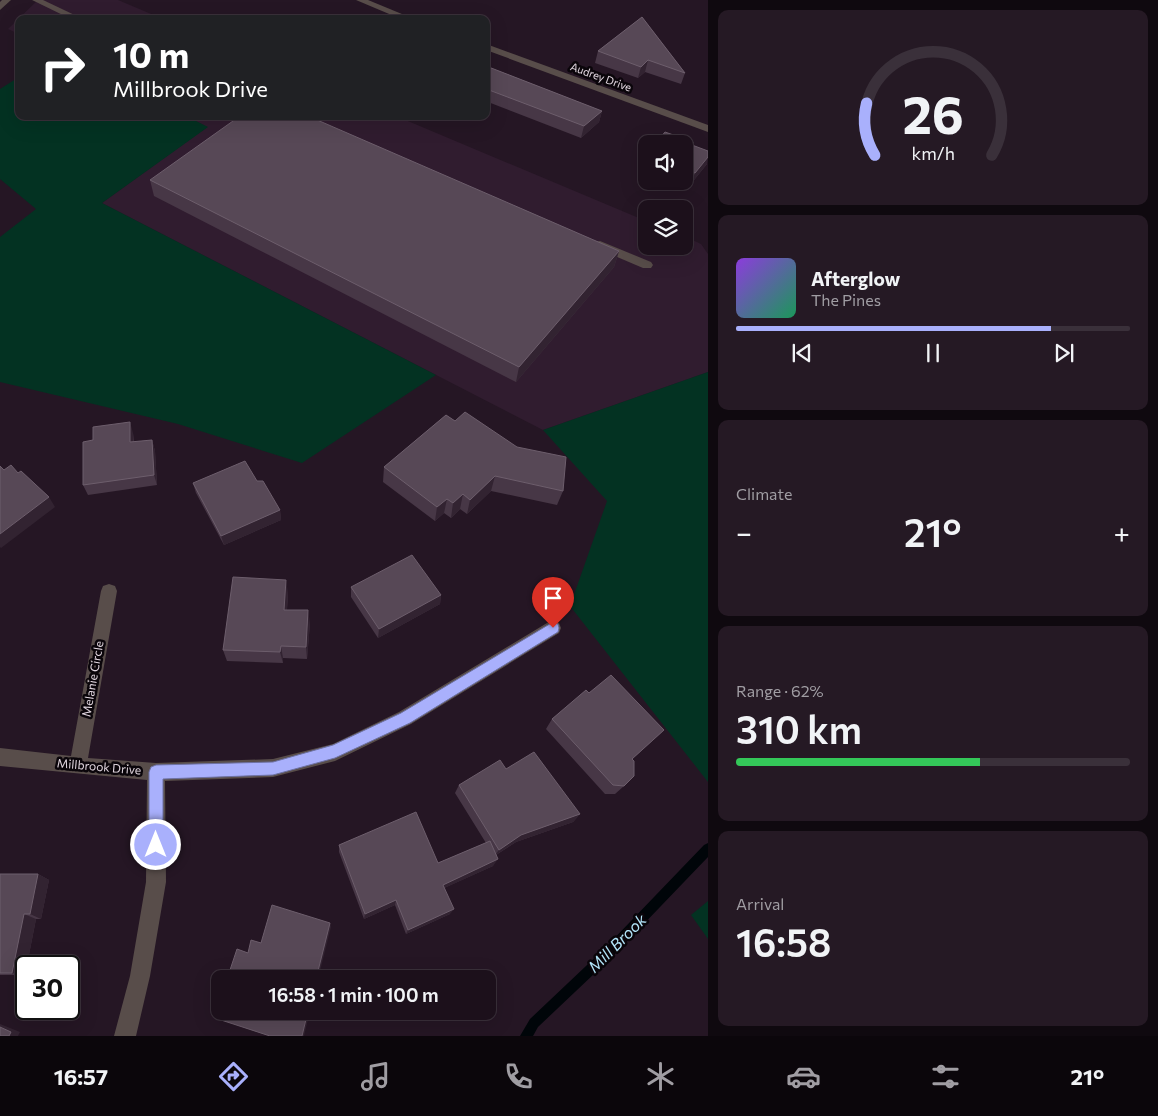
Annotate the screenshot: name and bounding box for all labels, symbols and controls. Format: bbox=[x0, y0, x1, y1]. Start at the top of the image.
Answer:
text: 10 m bbox=[113, 32, 189, 75]
icon: right bbox=[30, 35, 95, 100]
street label: Audrey Drive bbox=[569, 59, 634, 94]
text: Millbrook Drive bbox=[113, 75, 268, 102]
text: 26 bbox=[902, 81, 964, 145]
map controls bbox=[638, 135, 693, 255]
button: sound bbox=[638, 135, 693, 190]
text: km/h bbox=[911, 142, 955, 164]
button: layers bbox=[638, 200, 693, 255]
text: Afterglow bbox=[811, 267, 900, 290]
text: The Pines bbox=[811, 290, 881, 309]
icon: previous bbox=[788, 339, 816, 367]
icon: pause bbox=[919, 339, 947, 367]
icon: next bbox=[1050, 339, 1078, 367]
text: Climate bbox=[736, 484, 792, 503]
text: 21° bbox=[904, 508, 961, 555]
text: − bbox=[736, 515, 752, 549]
text: + bbox=[1114, 515, 1130, 549]
pin bbox=[532, 577, 574, 628]
icon: arrive bbox=[539, 584, 567, 612]
street label: Melanie Circle bbox=[78, 640, 106, 718]
text: Range · 62% bbox=[736, 681, 824, 700]
text: 310 km bbox=[736, 705, 862, 752]
street label: Millbrook Drive bbox=[56, 755, 142, 777]
position arrow bbox=[129, 818, 181, 870]
text: Arrival bbox=[736, 894, 784, 913]
water label: Mill Brook bbox=[583, 909, 650, 976]
text: 16:58 bbox=[736, 918, 831, 965]
speed limit sign: 30 bbox=[15, 955, 80, 1020]
text: 16:58 · 1 min · 100 m bbox=[268, 983, 439, 1006]
icon: directions bbox=[216, 1059, 251, 1094]
icon: music bbox=[358, 1059, 393, 1094]
icon: phone bbox=[501, 1059, 536, 1094]
icon: climate bbox=[643, 1059, 678, 1094]
icon: car bbox=[786, 1059, 821, 1094]
icon: filters bbox=[928, 1059, 963, 1094]
text: 16:57 bbox=[54, 1063, 108, 1090]
text: 21° bbox=[1071, 1063, 1104, 1090]

